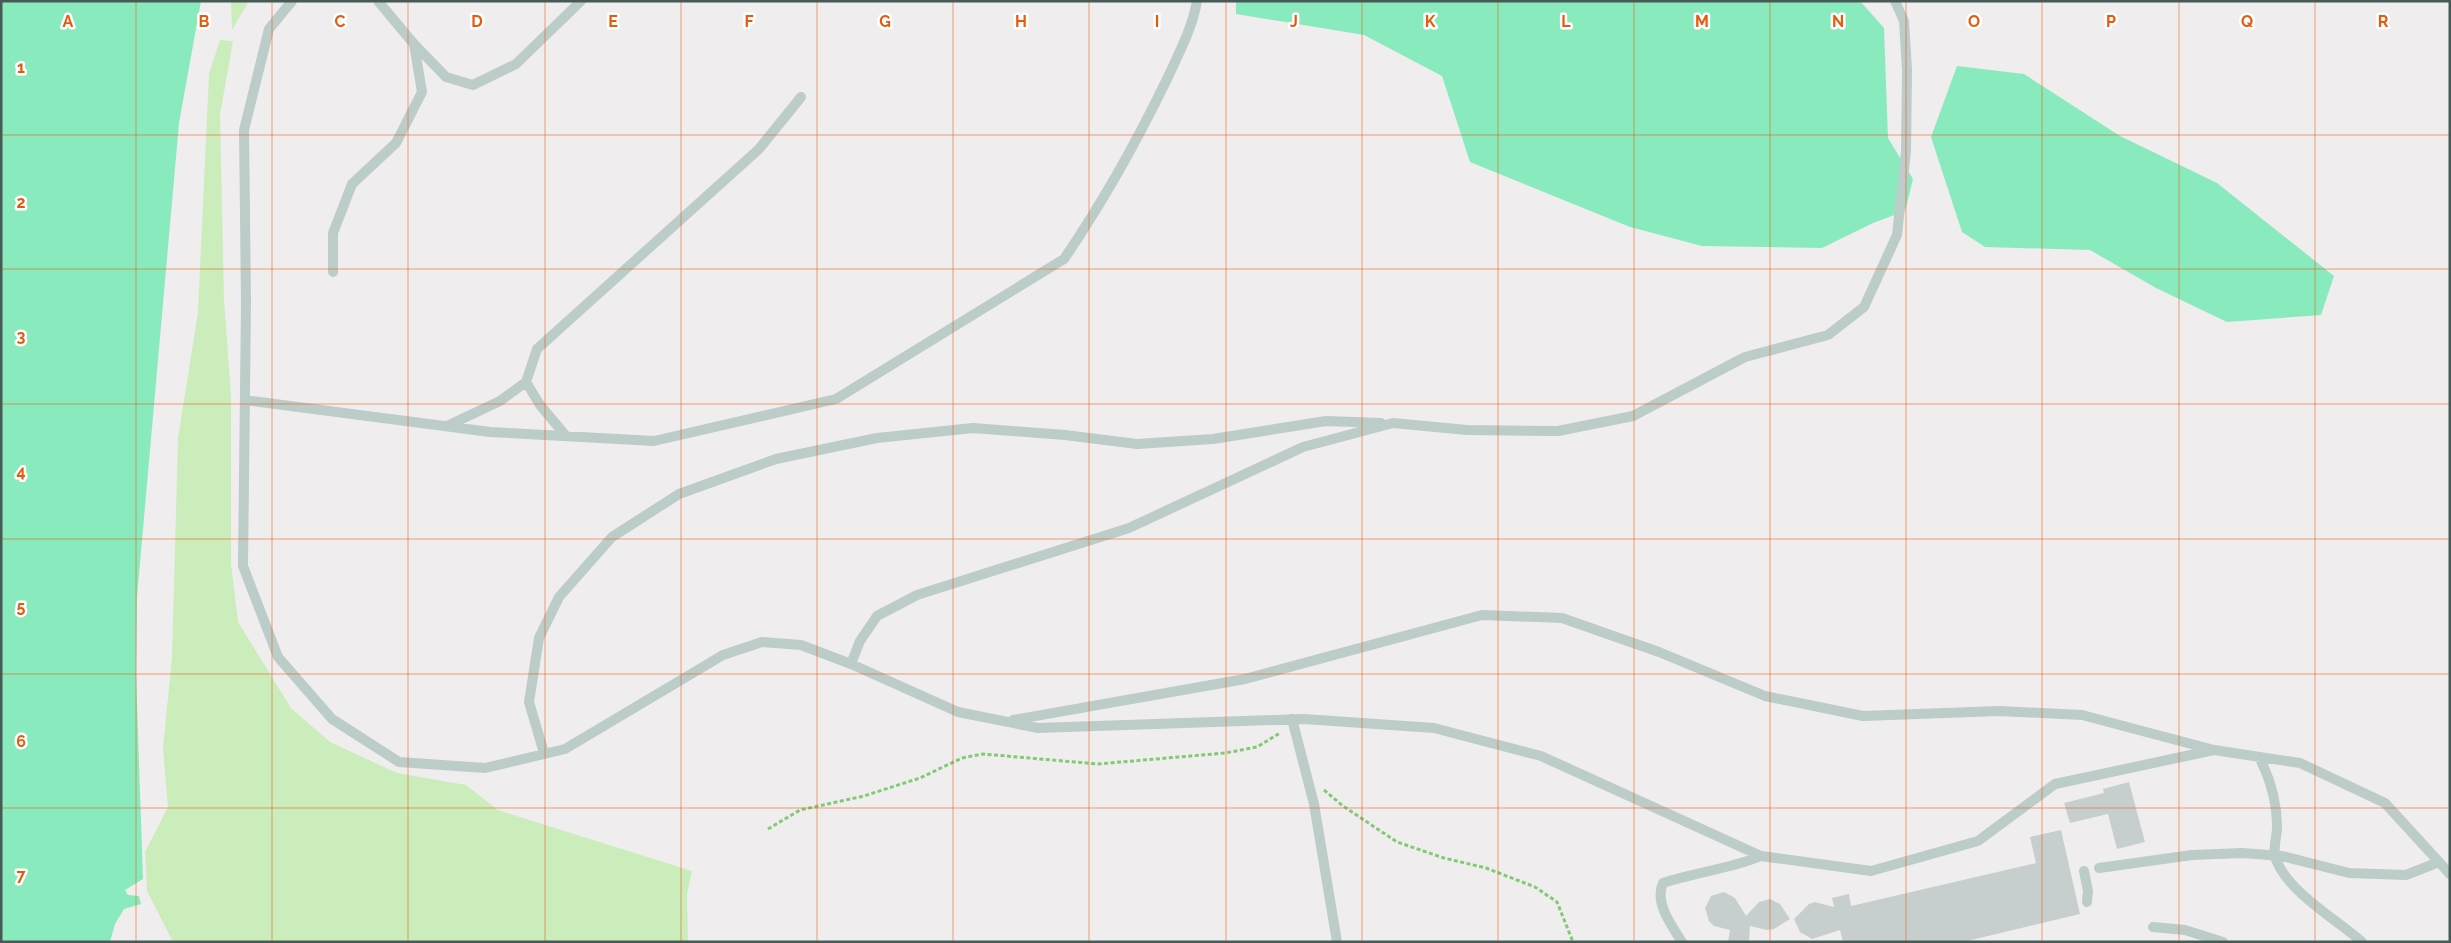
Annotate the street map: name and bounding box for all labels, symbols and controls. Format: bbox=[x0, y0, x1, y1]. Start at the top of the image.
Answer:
text: A bbox=[63, 12, 74, 31]
text: B bbox=[199, 12, 210, 31]
text: C bbox=[335, 12, 346, 31]
text: D bbox=[471, 12, 483, 31]
text: E bbox=[608, 12, 618, 31]
text: F bbox=[744, 12, 754, 31]
text: G bbox=[879, 12, 891, 31]
text: H bbox=[1015, 12, 1027, 31]
text: I bbox=[1155, 12, 1159, 31]
text: J bbox=[1290, 12, 1298, 31]
text: K bbox=[1425, 12, 1436, 31]
text: L bbox=[1561, 12, 1571, 31]
text: M bbox=[1695, 12, 1709, 31]
text: N bbox=[1832, 12, 1844, 31]
text: O bbox=[1968, 12, 1980, 31]
text: P bbox=[2106, 12, 2116, 31]
text: Q bbox=[2241, 12, 2253, 31]
text: R bbox=[2378, 12, 2389, 31]
text: 1 bbox=[17, 58, 25, 77]
text: 2 bbox=[16, 193, 26, 212]
text: 3 bbox=[17, 327, 26, 346]
text: 4 bbox=[16, 462, 26, 481]
text: 5 bbox=[17, 597, 26, 616]
text: 6 bbox=[16, 732, 26, 751]
text: 7 bbox=[17, 866, 26, 885]

